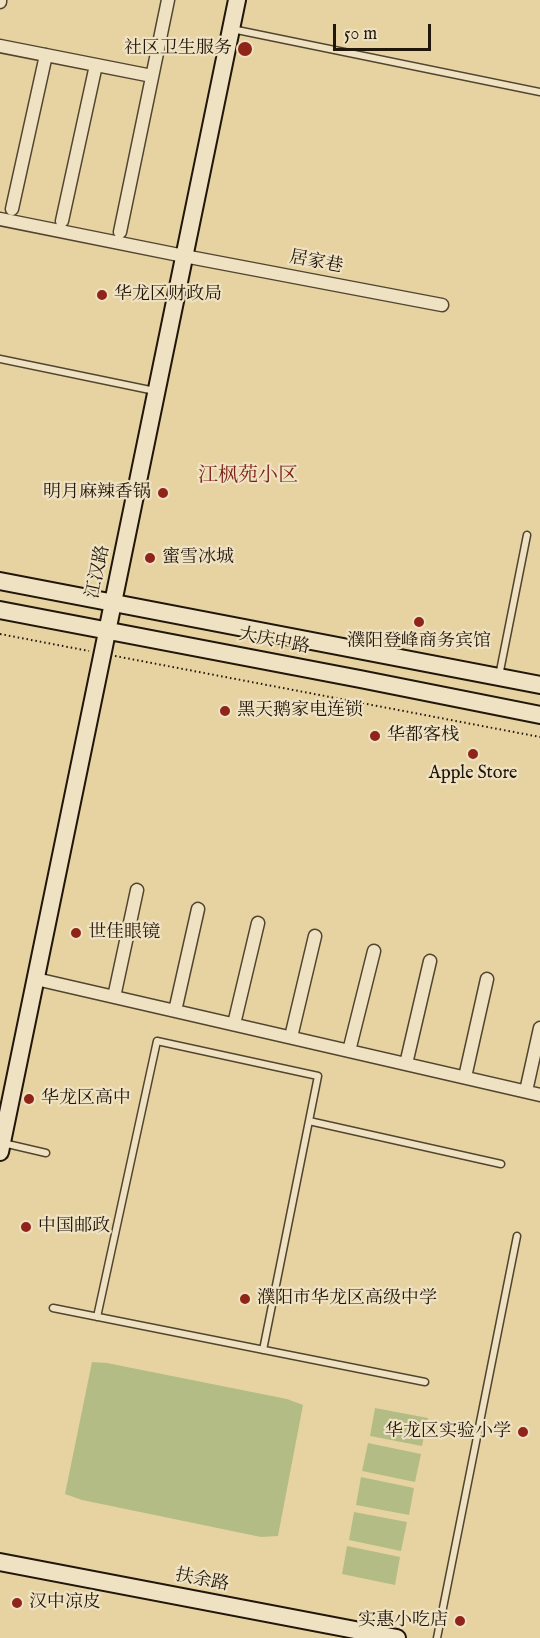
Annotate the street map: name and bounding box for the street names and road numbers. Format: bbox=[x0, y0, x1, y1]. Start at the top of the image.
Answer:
street label: 居家巷 bbox=[287, 247, 345, 279]
street label: 江汉路 bbox=[83, 543, 115, 601]
street label: 大庆中路 bbox=[237, 625, 311, 659]
street label: 扶余路 bbox=[173, 1565, 231, 1597]

